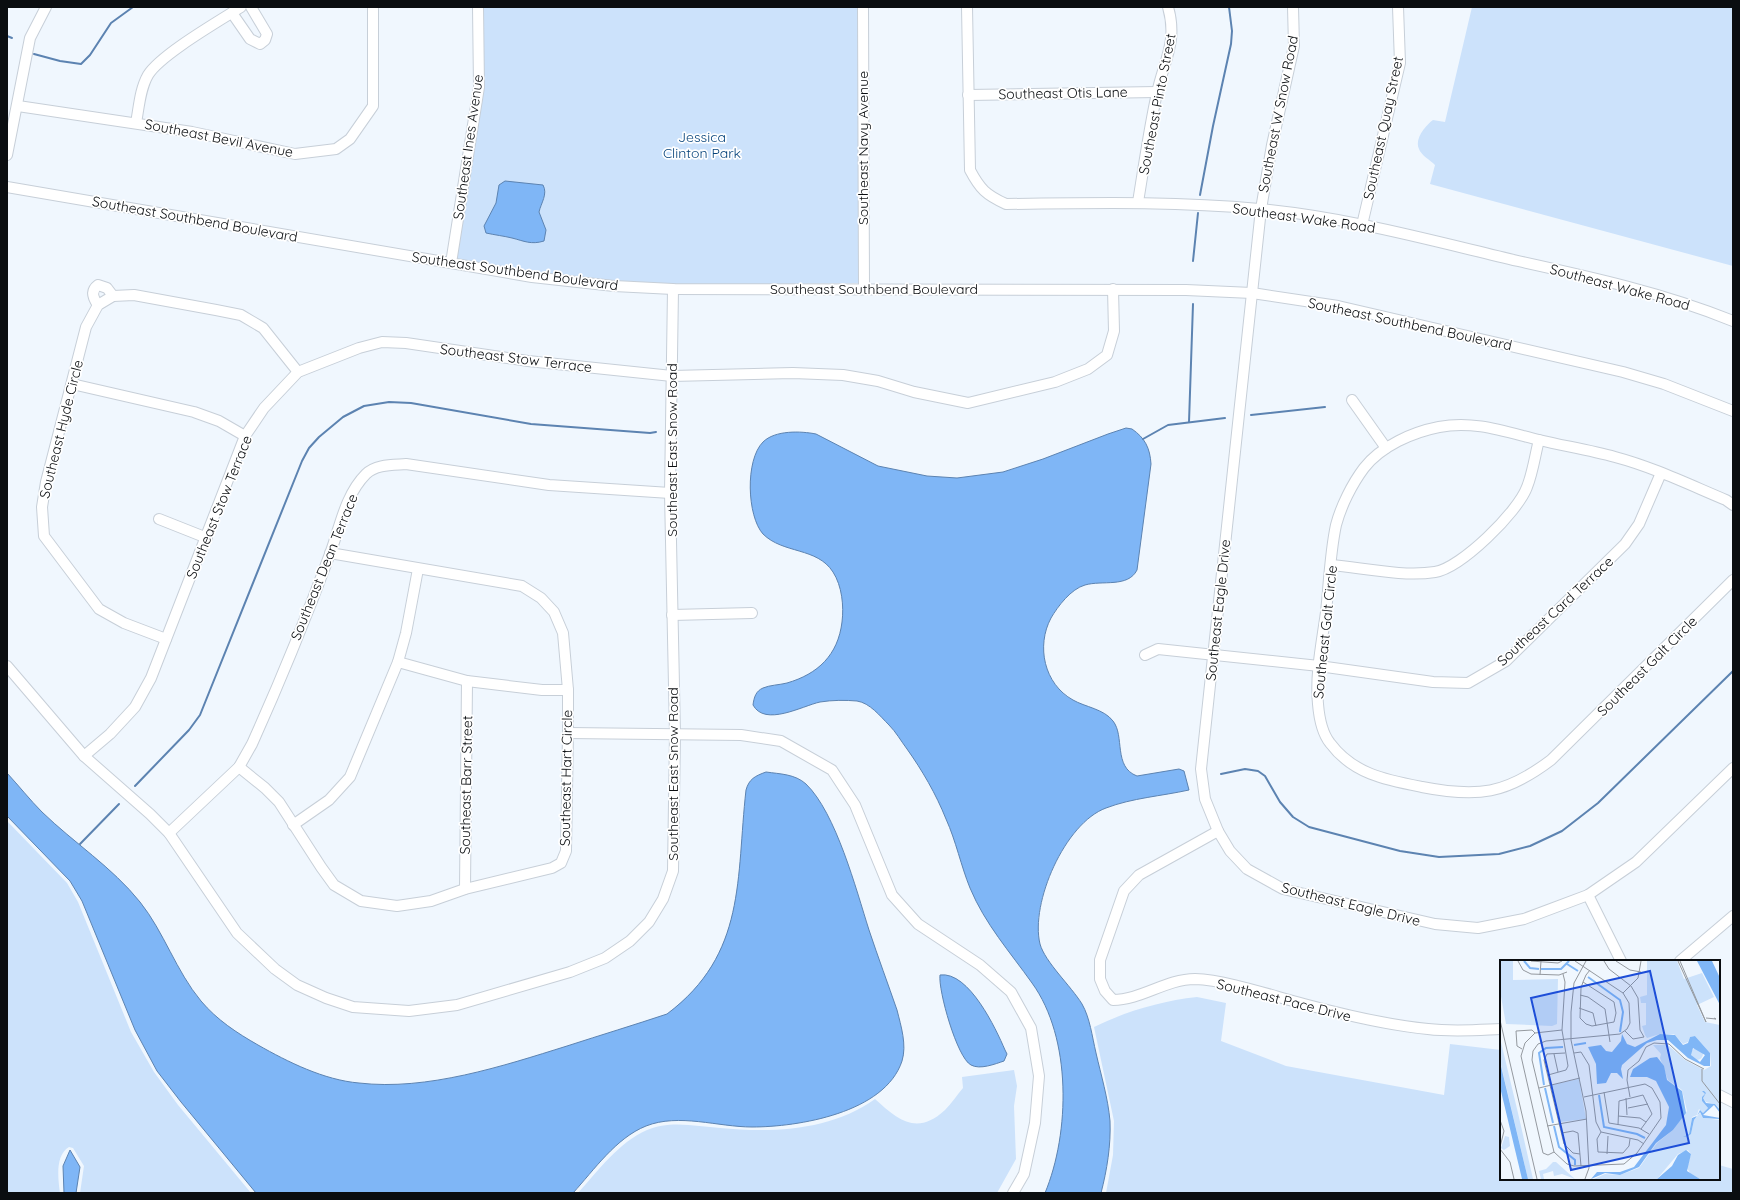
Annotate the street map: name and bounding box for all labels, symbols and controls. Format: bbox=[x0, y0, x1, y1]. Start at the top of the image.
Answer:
street label: Southeast Pinto Street bbox=[1135, 32, 1180, 176]
street label: Southeast W Snow Road bbox=[1254, 34, 1302, 194]
street label: Southeast Quay Street bbox=[1359, 55, 1407, 201]
street label: Southeast Navy Avenue bbox=[854, 71, 872, 225]
street label: Southeast Ines Avenue bbox=[449, 73, 487, 221]
street label: Southeast Otis Lane bbox=[998, 83, 1128, 103]
street label: Southeast Bevil Avenue bbox=[143, 115, 295, 161]
park label: Jessica Clinton Park bbox=[663, 128, 741, 162]
street label: Southeast Southbend Boulevard bbox=[91, 192, 299, 246]
street label: Southeast Wake Road bbox=[1231, 199, 1377, 237]
street label: Southeast Southbend Boulevard bbox=[411, 248, 619, 294]
street label: Southeast Wake Road bbox=[1548, 260, 1692, 314]
street label: Southeast Southbend Boulevard bbox=[770, 280, 978, 298]
street label: Southeast Southbend Boulevard bbox=[1306, 294, 1514, 354]
street label: Southeast Stow Terrace bbox=[439, 340, 593, 376]
street label: Southeast Hyde Circle bbox=[35, 358, 87, 500]
street label: Southeast East Snow Road bbox=[663, 363, 681, 537]
street label: Southeast Stow Terrace bbox=[182, 433, 256, 581]
street label: Southeast Dean Terrace bbox=[286, 491, 362, 643]
street label: Southeast Eagle Drive bbox=[1202, 538, 1234, 682]
street label: Southeast Card Terrace bbox=[1493, 552, 1617, 670]
street label: Southeast Galt Circle bbox=[1309, 564, 1341, 700]
street label: Southeast Galt Circle bbox=[1593, 612, 1701, 720]
street label: Southeast East Snow Road bbox=[664, 687, 682, 861]
street label: Southeast Hart Circle bbox=[556, 709, 576, 846]
street label: Southeast Barr Street bbox=[456, 715, 476, 855]
street label: Southeast Eagle Drive bbox=[1280, 878, 1422, 930]
inset map bbox=[1500, 960, 1720, 1180]
street label: Southeast Pace Drive bbox=[1215, 975, 1353, 1025]

